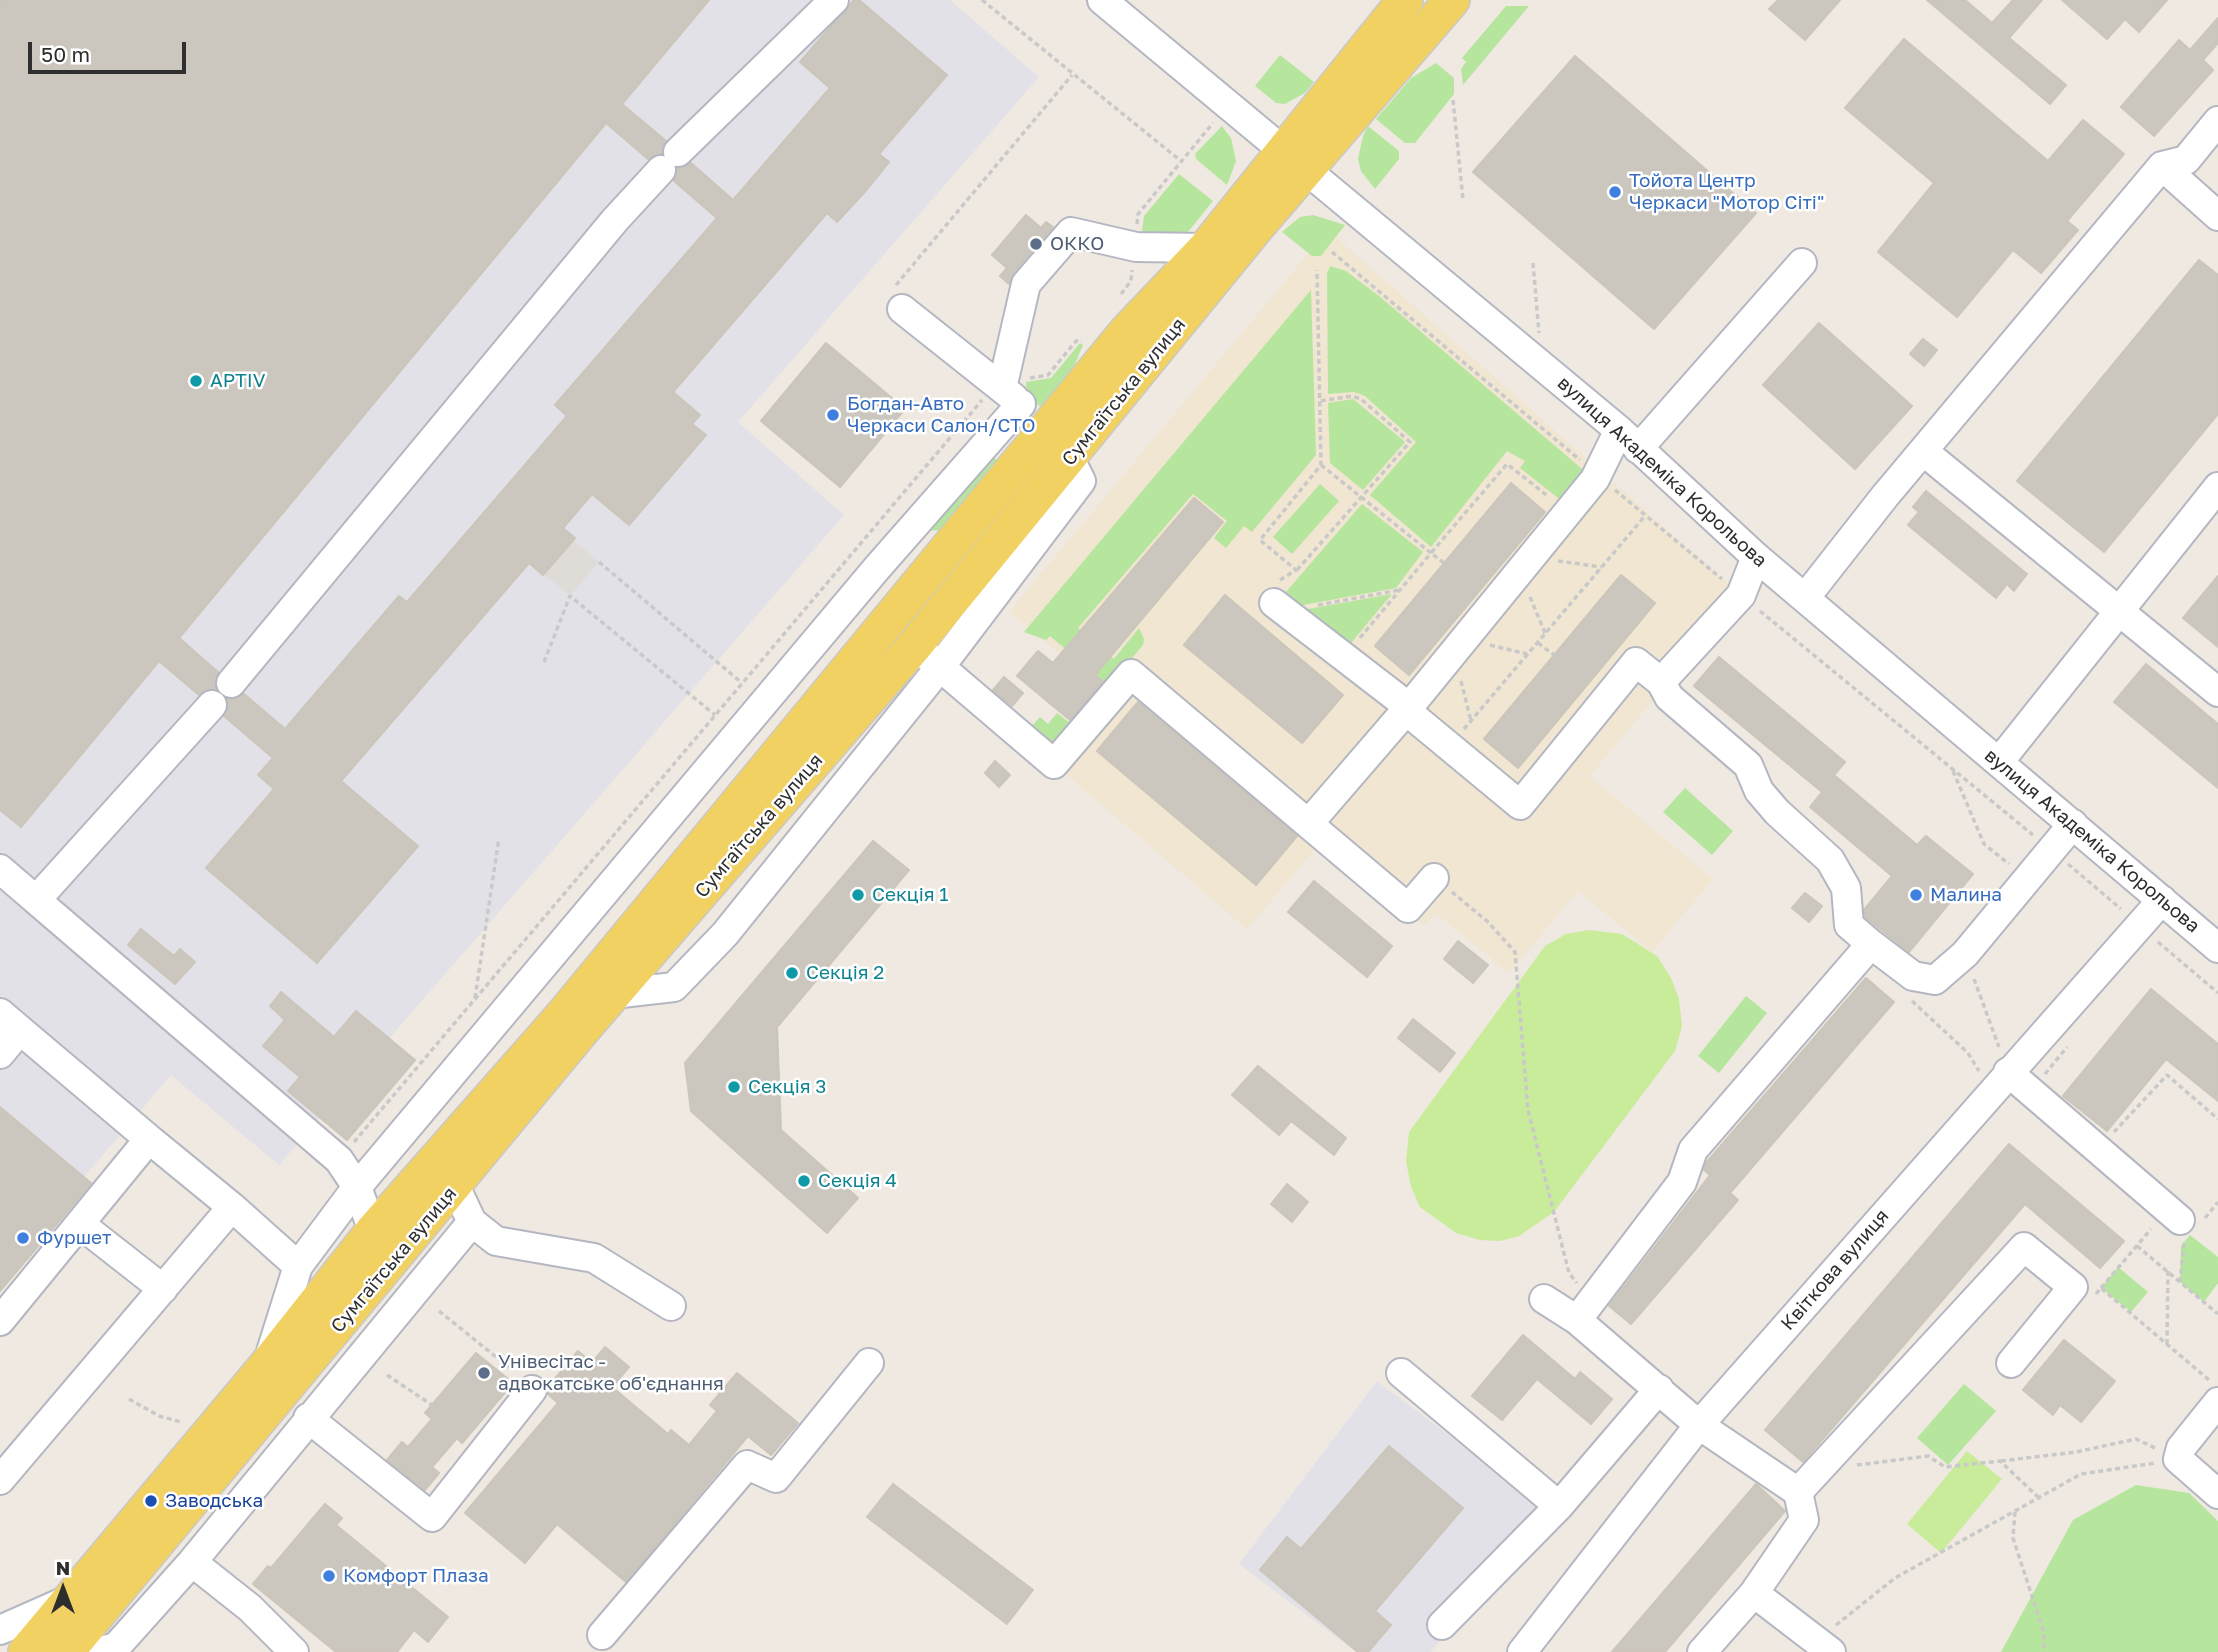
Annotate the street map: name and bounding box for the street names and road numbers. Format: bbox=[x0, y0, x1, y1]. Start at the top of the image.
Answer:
street label: Сумгаїтська вулиця bbox=[1057, 314, 1191, 470]
street label: вулиця Академіка Корольова bbox=[1553, 372, 1771, 572]
street label: вулиця Академіка Корольова bbox=[1980, 744, 2204, 938]
street label: Сумгаїтська вулиця bbox=[690, 749, 828, 903]
street label: Сумгаїтська вулиця bbox=[326, 1182, 462, 1338]
street label: Квіткова вулиця bbox=[1776, 1205, 1894, 1335]

